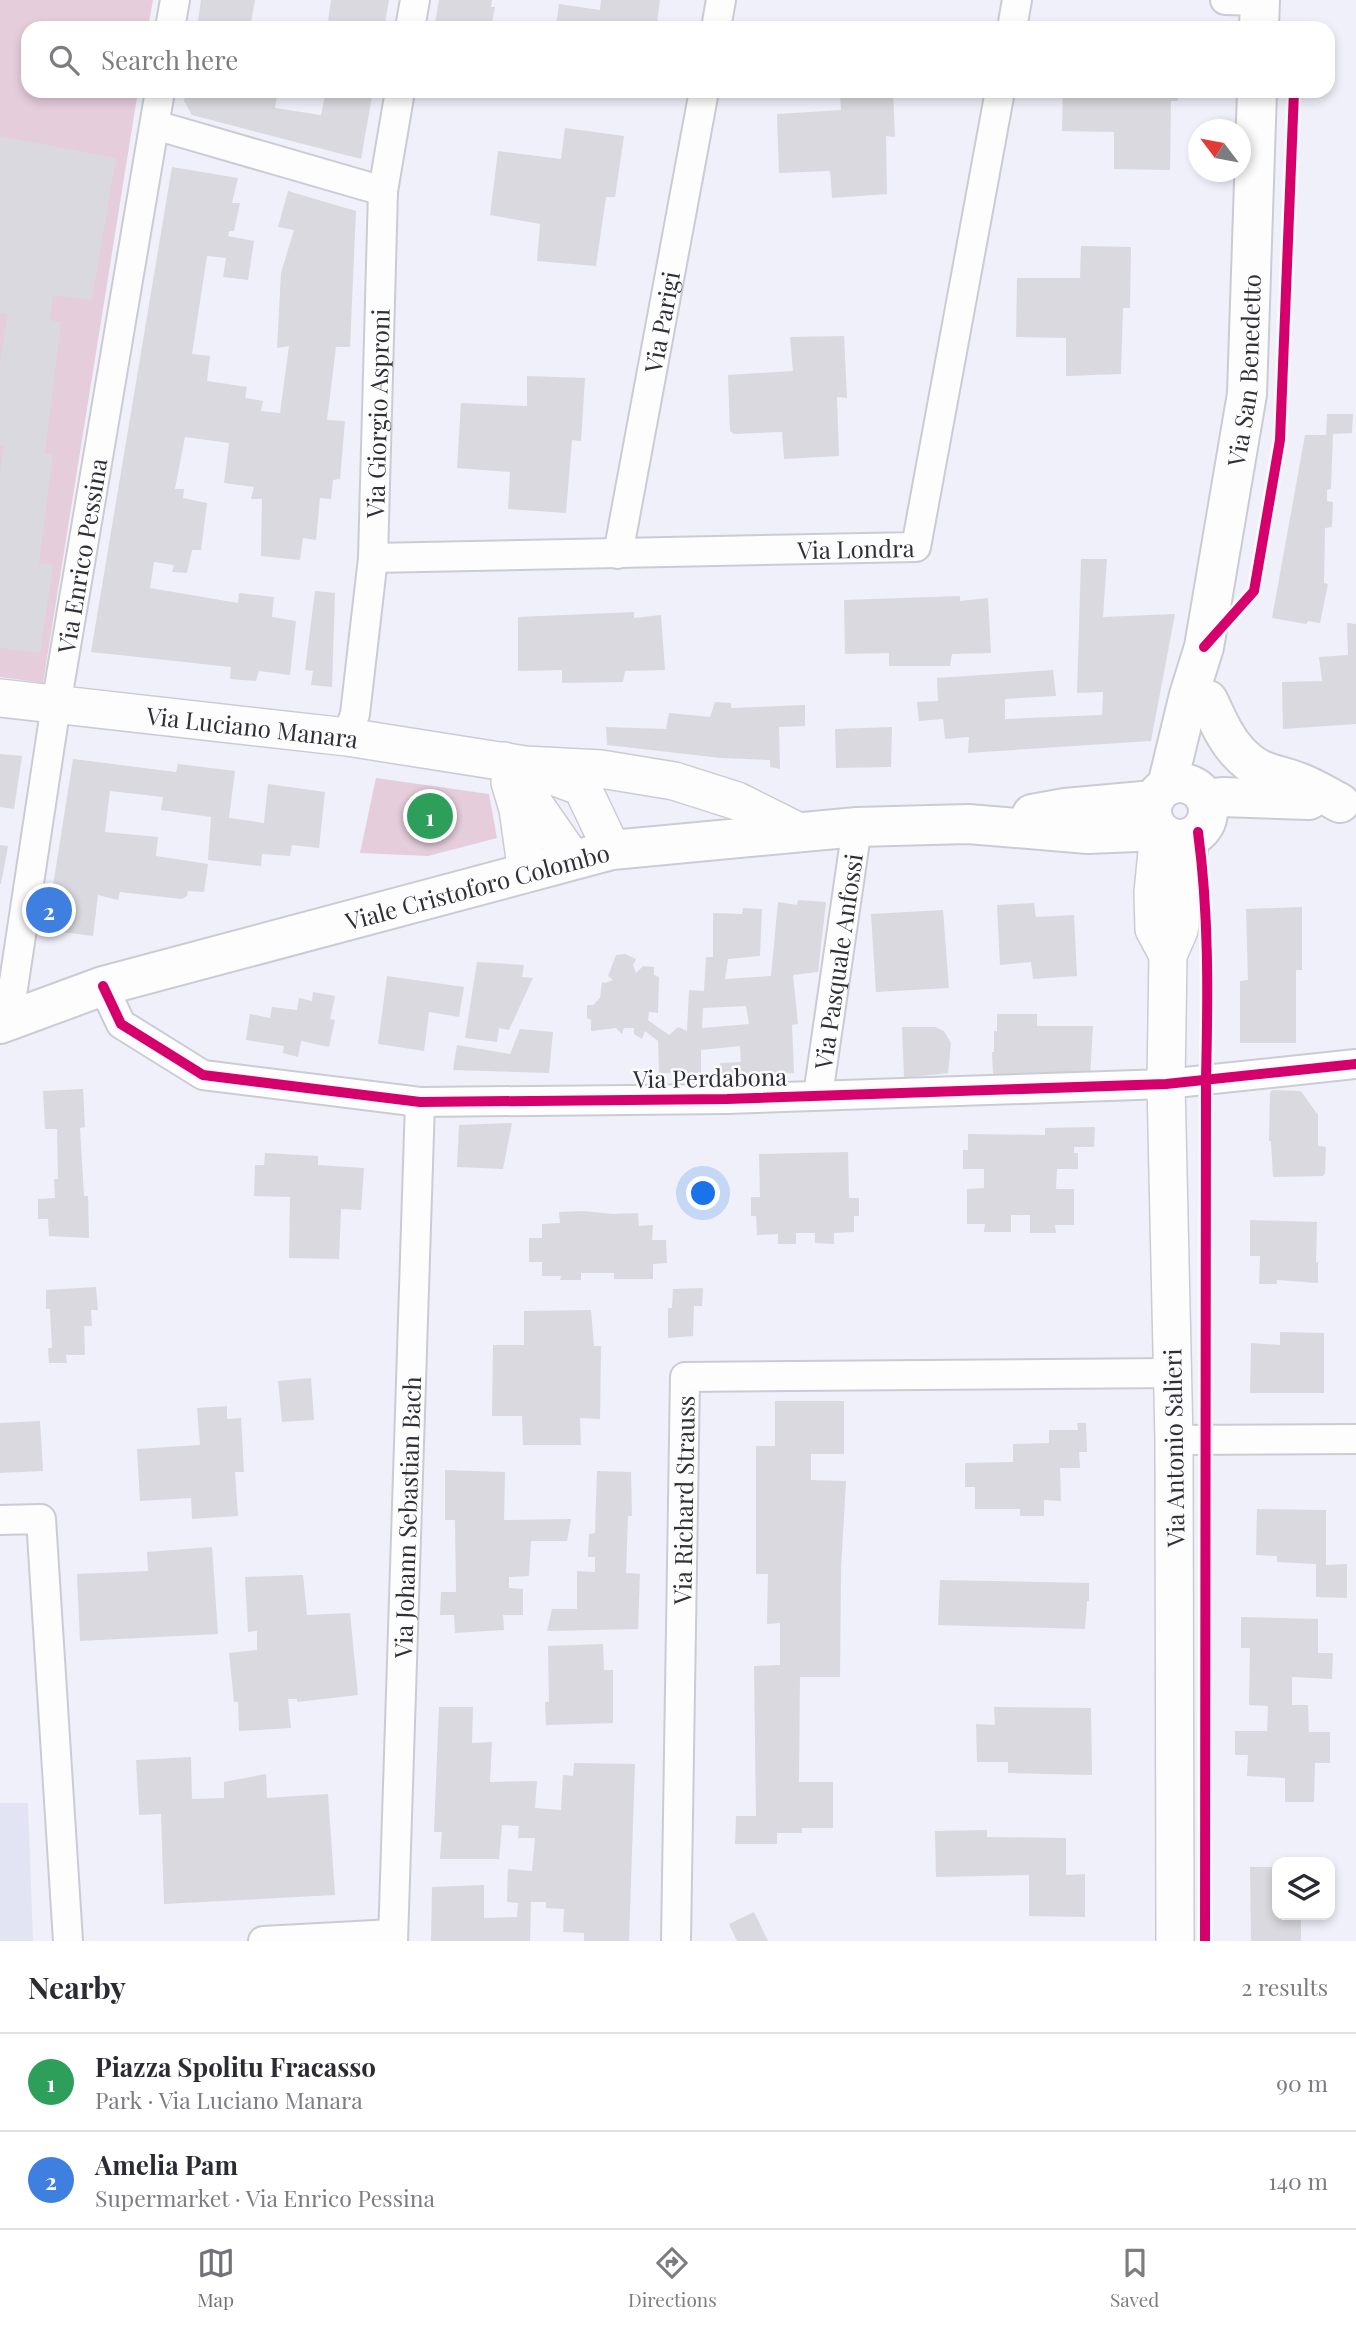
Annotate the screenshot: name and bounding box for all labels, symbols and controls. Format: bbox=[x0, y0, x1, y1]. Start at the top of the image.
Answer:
search box bbox=[21, 21, 1335, 98]
icon: search bbox=[45, 41, 83, 79]
text: Search here bbox=[101, 42, 238, 77]
north arrow bbox=[1188, 119, 1251, 182]
street label: Via Parigi bbox=[636, 269, 686, 376]
street label: Via San Benedetto bbox=[1219, 273, 1267, 470]
street label: Via Giorgio Asproni bbox=[358, 308, 396, 520]
street label: Via Enrico Pessina bbox=[49, 456, 114, 657]
street label: Via Londra bbox=[796, 531, 915, 565]
street label: Via Luciano Manara bbox=[144, 698, 361, 755]
pin: 1 bbox=[407, 790, 453, 842]
street label: Viale Cristoforo Colombo bbox=[341, 835, 613, 937]
street label: Via Pasquale Anfossi bbox=[806, 851, 869, 1072]
pin: 2 bbox=[26, 884, 72, 936]
street label: Via Perdabona bbox=[632, 1060, 787, 1094]
your location bbox=[686, 1176, 720, 1210]
street label: Via Antonio Salieri bbox=[1155, 1348, 1191, 1549]
street label: Via Johann Sebastian Bach bbox=[386, 1376, 427, 1660]
street label: Via Richard Strauss bbox=[665, 1395, 701, 1606]
map controls bbox=[1272, 1857, 1335, 1920]
button: layers bbox=[1272, 1857, 1335, 1920]
text: Nearby bbox=[28, 1967, 126, 2007]
text: 2 results bbox=[1241, 1971, 1328, 2002]
text: Piazza Spolitu Fracasso bbox=[95, 2049, 376, 2084]
text: 1 bbox=[47, 2067, 55, 2098]
text: 90 m bbox=[1276, 2067, 1328, 2098]
text: Park · Via Luciano Manara bbox=[95, 2084, 363, 2115]
text: Amelia Pam bbox=[95, 2147, 238, 2182]
text: 2 bbox=[45, 2165, 57, 2196]
text: 140 m bbox=[1268, 2165, 1328, 2196]
text: Supermarket · Via Enrico Pessina bbox=[95, 2182, 435, 2213]
tab: Map bbox=[197, 2244, 235, 2312]
tab: Directions bbox=[628, 2244, 717, 2312]
tab: Saved bbox=[1110, 2244, 1159, 2312]

